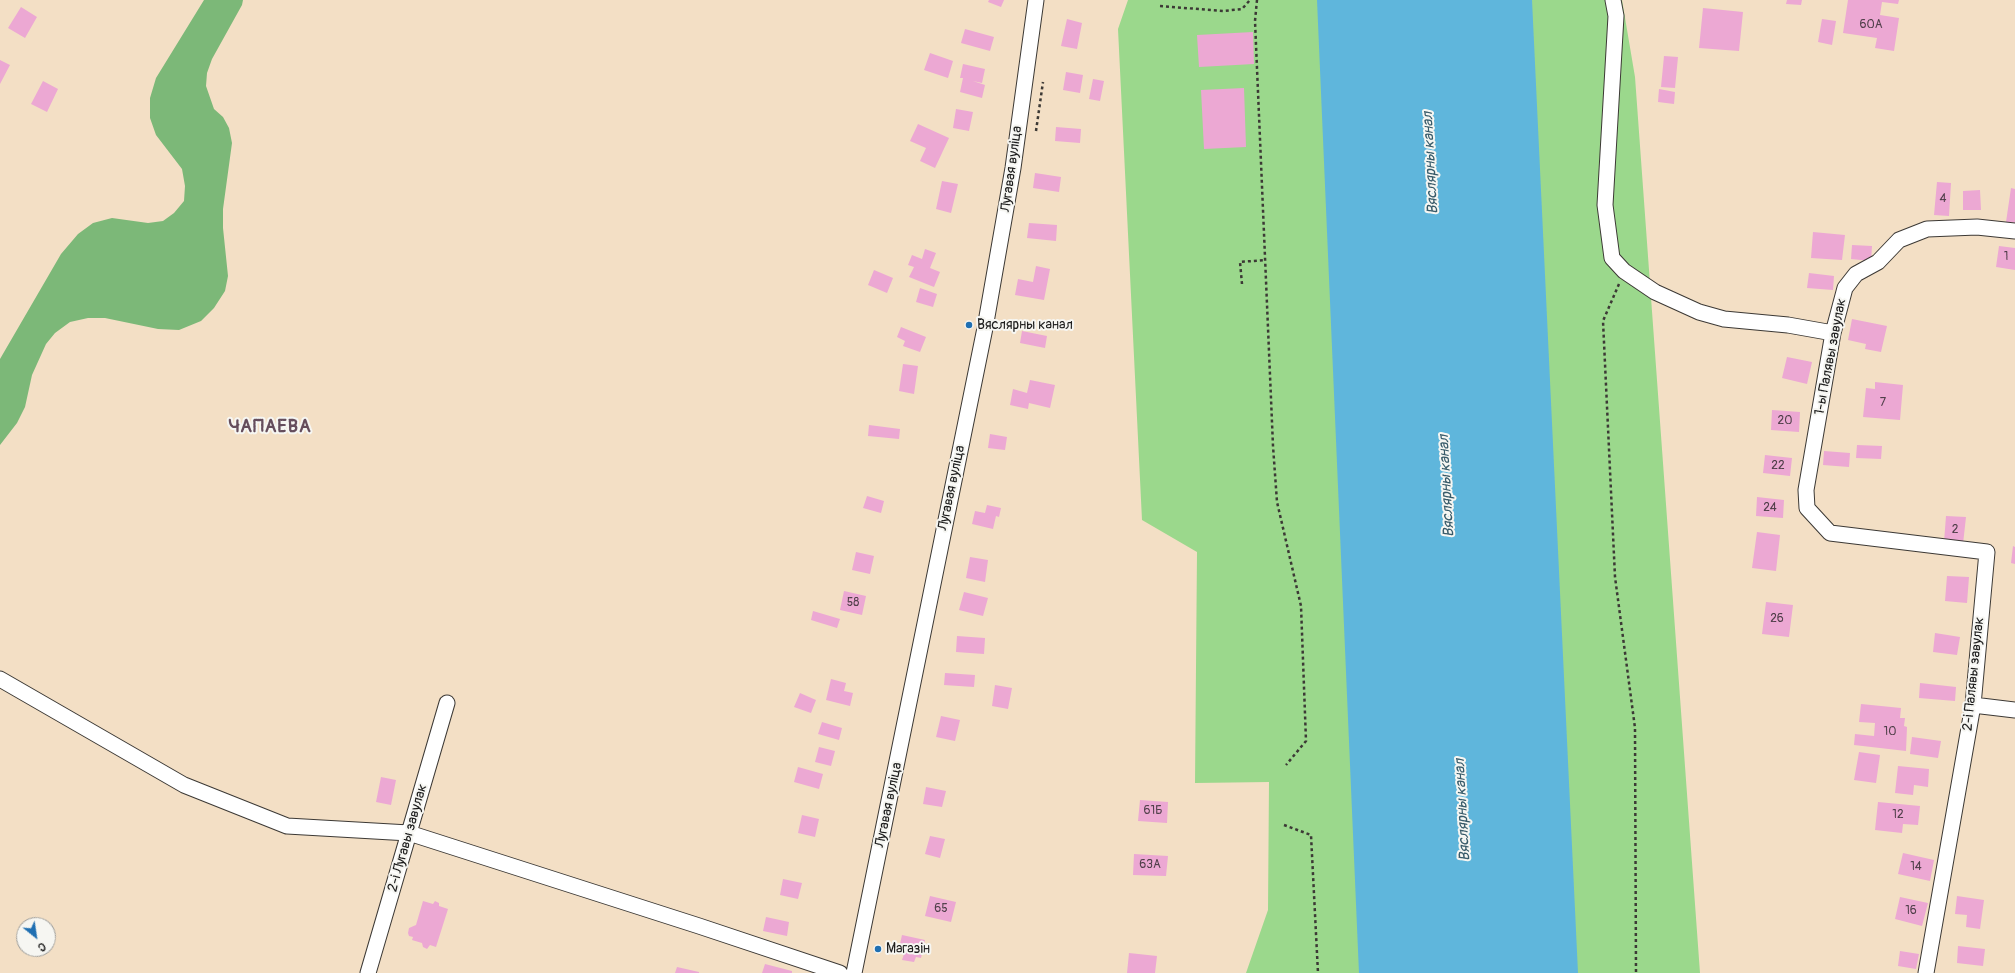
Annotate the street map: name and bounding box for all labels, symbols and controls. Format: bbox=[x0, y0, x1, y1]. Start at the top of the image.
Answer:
house number: 60А bbox=[1860, 18, 1882, 32]
water label: Вяслярны канал bbox=[1419, 111, 1443, 215]
street label: Лугавая вуліца bbox=[998, 125, 1026, 213]
house number: 4 bbox=[1940, 192, 1946, 206]
house number: 1 bbox=[2004, 250, 2008, 264]
street label: 1-ы Палявы завулак bbox=[1811, 297, 1851, 417]
place label: Вяслярны канал bbox=[977, 317, 1073, 333]
marker: Вяслярны канал bbox=[964, 320, 974, 330]
house number: 7 bbox=[1880, 396, 1886, 410]
house number: 20 bbox=[1778, 414, 1792, 428]
district label: ЧАПАЕВА bbox=[228, 416, 312, 438]
water label: Вяслярны канал bbox=[1435, 434, 1459, 538]
street label: Лугавая вуліца bbox=[935, 444, 969, 532]
house number: 22 bbox=[1771, 459, 1785, 473]
house number: 24 bbox=[1763, 501, 1777, 515]
house number: 2 bbox=[1952, 523, 1958, 537]
house number: 58 bbox=[847, 596, 859, 610]
house number: 26 bbox=[1770, 612, 1784, 626]
street label: 2-і Палявы завулак bbox=[1960, 616, 1988, 732]
house number: 10 bbox=[1884, 725, 1896, 739]
water label: Вяслярны канал bbox=[1451, 758, 1475, 862]
street label: Лугавая вуліца bbox=[872, 761, 906, 849]
street label: 2-і Лугавы завулак bbox=[385, 782, 431, 894]
house number: 61Б bbox=[1144, 804, 1162, 818]
house number: 12 bbox=[1892, 808, 1904, 822]
house number: 63А bbox=[1139, 858, 1161, 872]
house number: 14 bbox=[1910, 860, 1922, 874]
house number: 65 bbox=[934, 902, 948, 916]
house number: 16 bbox=[1905, 904, 1917, 918]
north arrow bbox=[16, 917, 56, 957]
text: С bbox=[36, 940, 48, 954]
place label: Магазін bbox=[886, 941, 930, 957]
marker: Магазін bbox=[873, 944, 883, 954]

